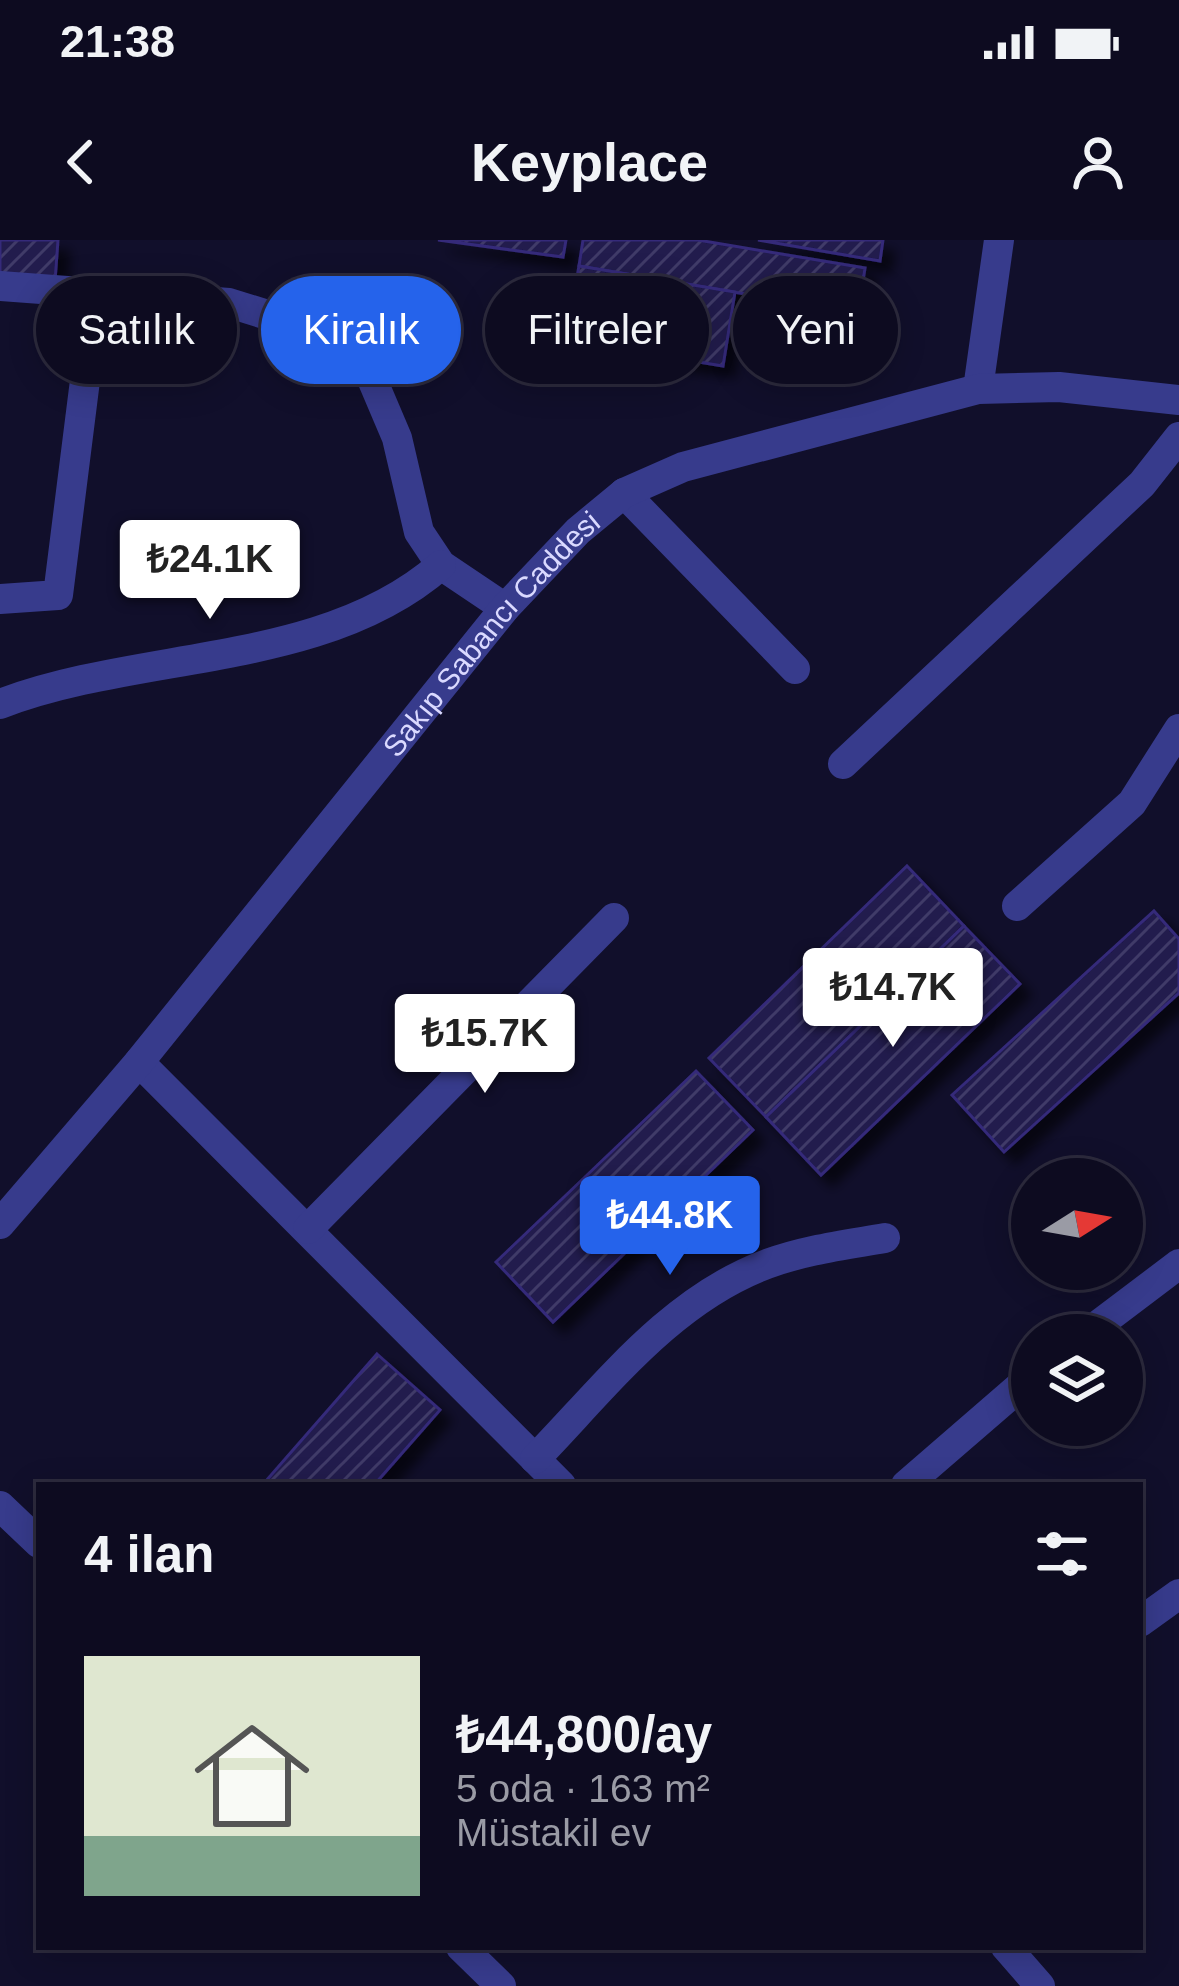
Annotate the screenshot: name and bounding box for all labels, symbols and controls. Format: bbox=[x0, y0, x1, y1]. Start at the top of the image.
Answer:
text: 21:38 bbox=[60, 16, 175, 67]
icon: back bbox=[48, 129, 114, 195]
icon: person bbox=[1065, 129, 1131, 195]
text: Keyplace bbox=[471, 132, 708, 192]
chip: Satılık bbox=[36, 276, 237, 384]
chip: Kiralık bbox=[261, 276, 461, 384]
chip: Filtreler bbox=[485, 276, 709, 384]
chip: Yeni bbox=[733, 276, 898, 384]
street label: Sakıp Sabancı Caddesi bbox=[376, 504, 606, 763]
pin: ₺24.1K bbox=[112, 520, 308, 622]
text: ₺24.1K bbox=[147, 537, 273, 580]
pin: ₺14.7K bbox=[795, 948, 991, 1050]
text: ₺14.7K bbox=[830, 965, 956, 1008]
pin: ₺15.7K bbox=[387, 994, 583, 1096]
text: ₺15.7K bbox=[422, 1011, 548, 1054]
north arrow bbox=[1011, 1158, 1143, 1290]
map controls bbox=[1011, 1158, 1143, 1446]
pin: ₺44.8K bbox=[572, 1176, 768, 1278]
text: ₺44.8K bbox=[607, 1193, 733, 1236]
button: layers bbox=[1011, 1314, 1143, 1446]
icon: filters bbox=[1029, 1521, 1095, 1587]
text: 4 ilan bbox=[84, 1526, 214, 1583]
icon: home bbox=[180, 1704, 324, 1848]
text: ₺44,800/ay bbox=[456, 1706, 712, 1763]
text: 5 oda · 163 m² bbox=[456, 1767, 710, 1810]
text: Müstakil ev bbox=[456, 1811, 651, 1854]

